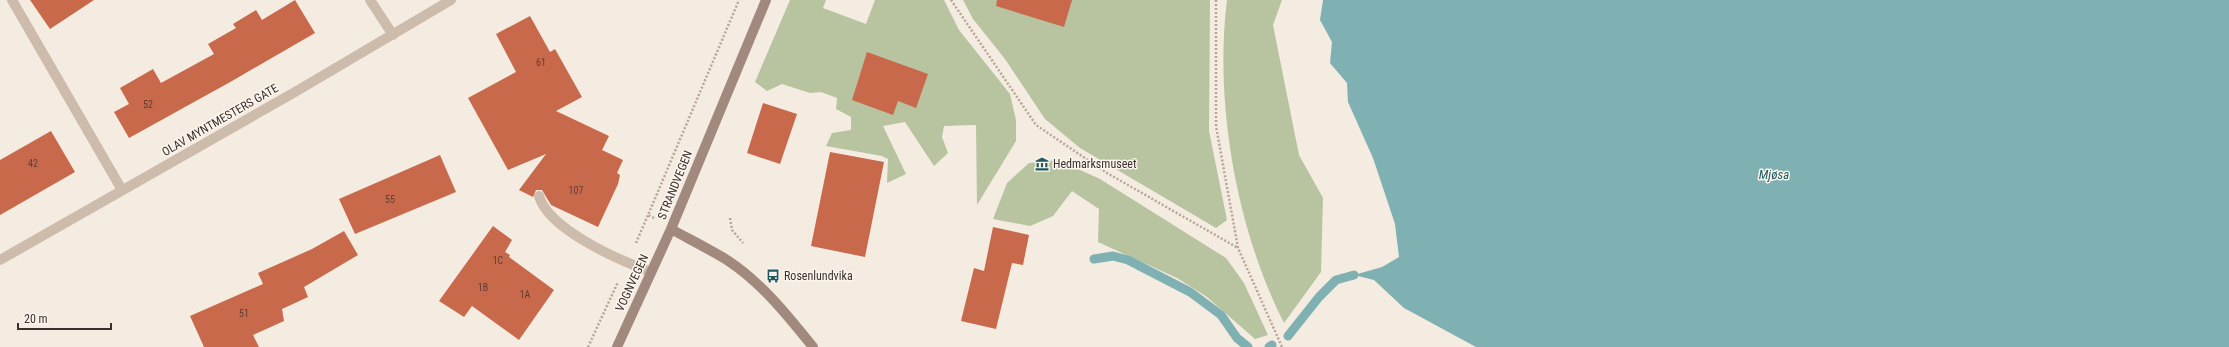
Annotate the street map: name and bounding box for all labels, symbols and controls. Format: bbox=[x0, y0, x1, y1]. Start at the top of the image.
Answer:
house number: 61 bbox=[536, 57, 546, 68]
street label: OLAV MYNTMESTERS GATE bbox=[159, 81, 281, 159]
house number: 52 bbox=[143, 99, 153, 110]
street label: STRANDVEGEN bbox=[655, 148, 695, 222]
museum icon: Hedmarksmuseet bbox=[1034, 156, 1050, 172]
place label: Hedmarksmuseet bbox=[1053, 157, 1137, 171]
house number: 42 bbox=[28, 158, 38, 169]
water label: Mjøsa bbox=[1759, 167, 1789, 182]
house number: 107 bbox=[569, 185, 583, 196]
house number: 55 bbox=[385, 194, 395, 205]
street label: VOGNVEGEN bbox=[613, 252, 651, 314]
house number: 1C bbox=[493, 255, 504, 266]
bus stop icon: Rosenlundvika bbox=[765, 268, 781, 284]
place label: Rosenlundvika bbox=[784, 269, 853, 283]
house number: 1B bbox=[478, 282, 488, 293]
house number: 1A bbox=[520, 289, 531, 300]
scale bar bbox=[18, 305, 111, 331]
house number: 51 bbox=[239, 308, 249, 319]
text: 20 m bbox=[24, 312, 48, 326]

